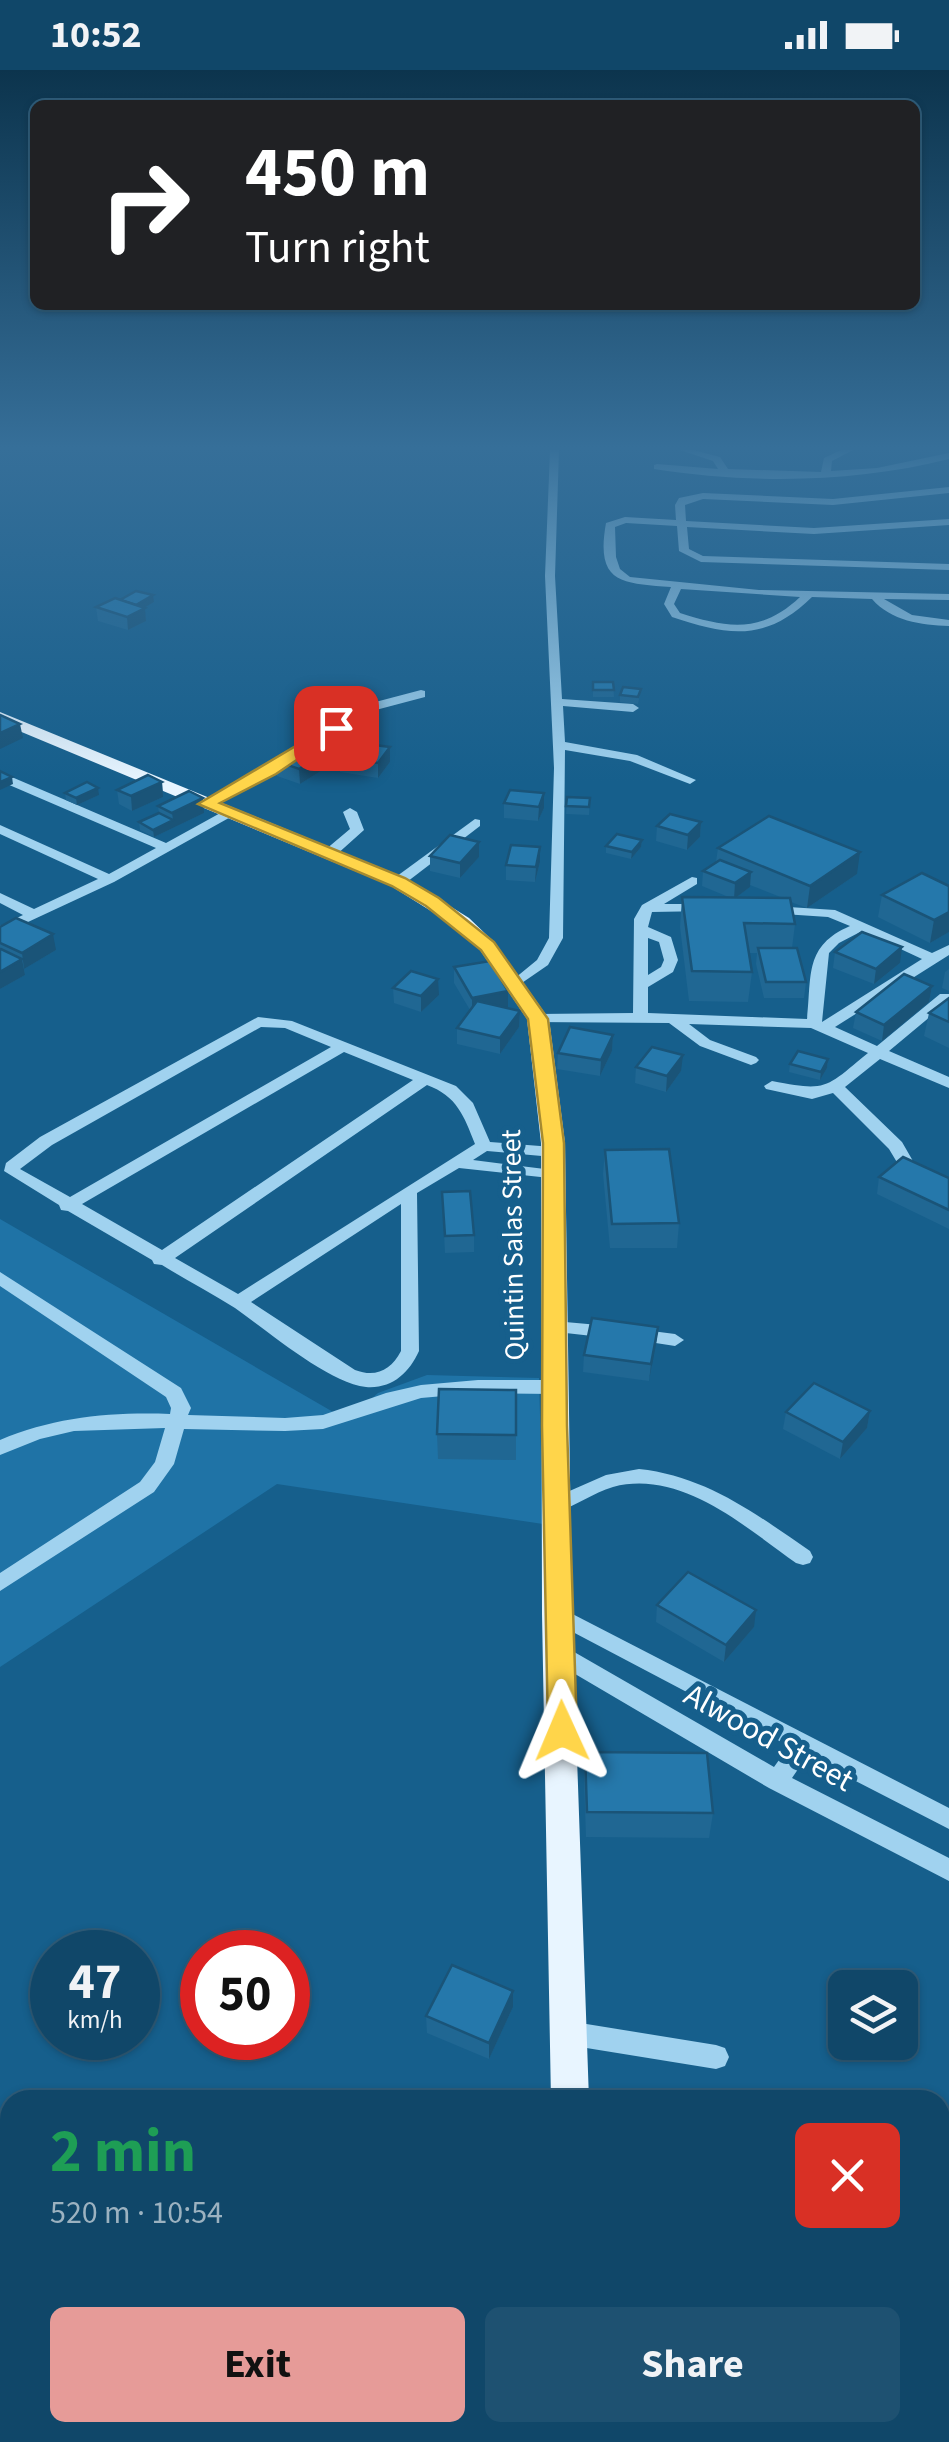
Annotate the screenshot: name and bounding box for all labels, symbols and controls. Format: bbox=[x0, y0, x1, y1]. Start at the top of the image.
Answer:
text: 10:52 bbox=[50, 8, 142, 62]
text: 450 m bbox=[245, 123, 430, 223]
icon: right bbox=[80, 140, 210, 270]
text: Turn right bbox=[245, 216, 430, 280]
pin bbox=[294, 686, 379, 771]
icon: arrive bbox=[309, 701, 364, 756]
street label: Quintin Salas Street bbox=[491, 1129, 535, 1361]
street label: Alwood Street bbox=[675, 1672, 862, 1804]
position arrow bbox=[510, 1679, 614, 1783]
speed limit sign: 50 bbox=[180, 1930, 310, 2060]
text: 47 bbox=[69, 1947, 121, 2018]
map controls bbox=[828, 1970, 918, 2060]
button: layers bbox=[828, 1970, 918, 2060]
text: km/h bbox=[67, 2002, 123, 2038]
text: 2 min bbox=[50, 2110, 196, 2195]
button: close bbox=[795, 2123, 900, 2228]
text: 520 m · 10:54 bbox=[50, 2190, 223, 2236]
button: Exit bbox=[50, 2307, 465, 2422]
button: Share bbox=[485, 2307, 900, 2422]

